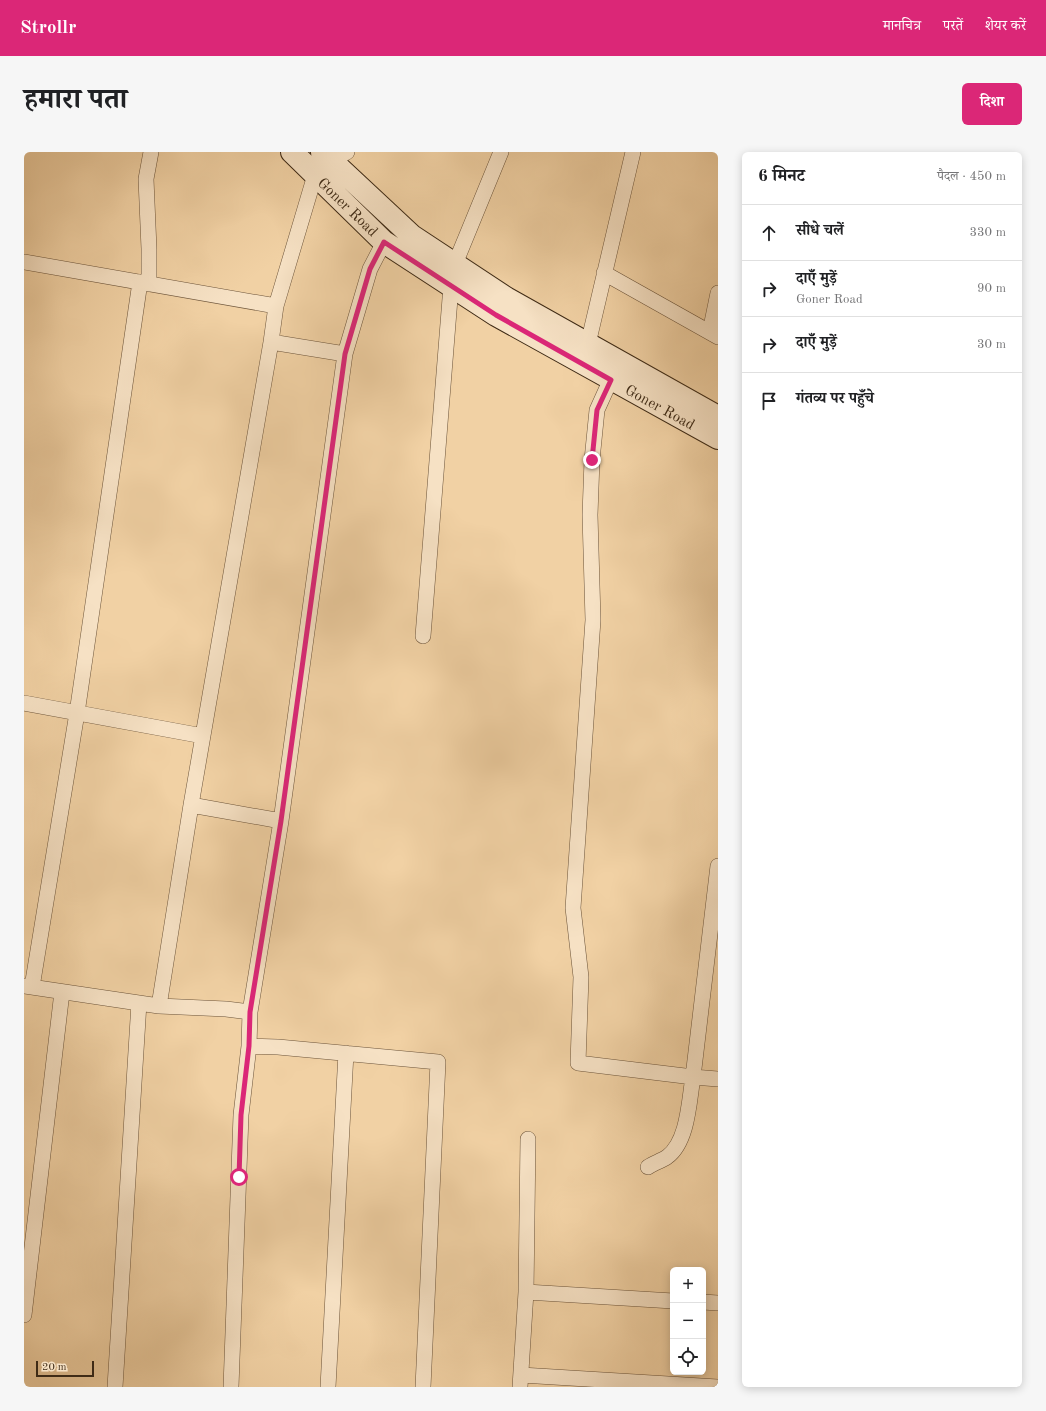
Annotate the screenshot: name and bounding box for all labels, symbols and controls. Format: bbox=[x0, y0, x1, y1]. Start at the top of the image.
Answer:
text: Strollr bbox=[20, 19, 76, 38]
text: मानचित्र bbox=[883, 19, 921, 33]
text: परतें bbox=[943, 19, 963, 33]
text: शेयर करें bbox=[985, 19, 1026, 33]
button: दिशा bbox=[962, 83, 1022, 125]
text: हमारा पता bbox=[24, 87, 127, 115]
text: 6 मिनट bbox=[758, 168, 805, 185]
text: पैदल · 450 m bbox=[937, 170, 1006, 183]
street label: Goner Road bbox=[314, 176, 380, 240]
icon: ahead bbox=[758, 222, 780, 244]
text: सीधे चलें bbox=[796, 224, 844, 239]
text: 330 m bbox=[969, 226, 1006, 239]
text: दाएँ मुड़ें bbox=[796, 272, 837, 287]
icon: right bbox=[758, 278, 780, 300]
text: 90 m bbox=[977, 282, 1006, 295]
text: Goner Road bbox=[796, 293, 863, 306]
icon: right bbox=[758, 334, 780, 356]
text: दाएँ मुड़ें bbox=[796, 336, 837, 351]
text: 30 m bbox=[977, 338, 1006, 351]
street label: Goner Road bbox=[622, 383, 697, 434]
icon: arrive bbox=[758, 390, 780, 412]
text: गंतव्य पर पहुँचे bbox=[796, 392, 874, 407]
route end bbox=[583, 451, 601, 469]
route start bbox=[230, 1168, 248, 1186]
map controls bbox=[670, 1267, 706, 1375]
button: + bbox=[670, 1267, 706, 1303]
button: − bbox=[670, 1303, 706, 1339]
button: locate bbox=[670, 1339, 706, 1375]
scale bar bbox=[36, 1359, 94, 1378]
text: 20 m bbox=[42, 1362, 67, 1373]

